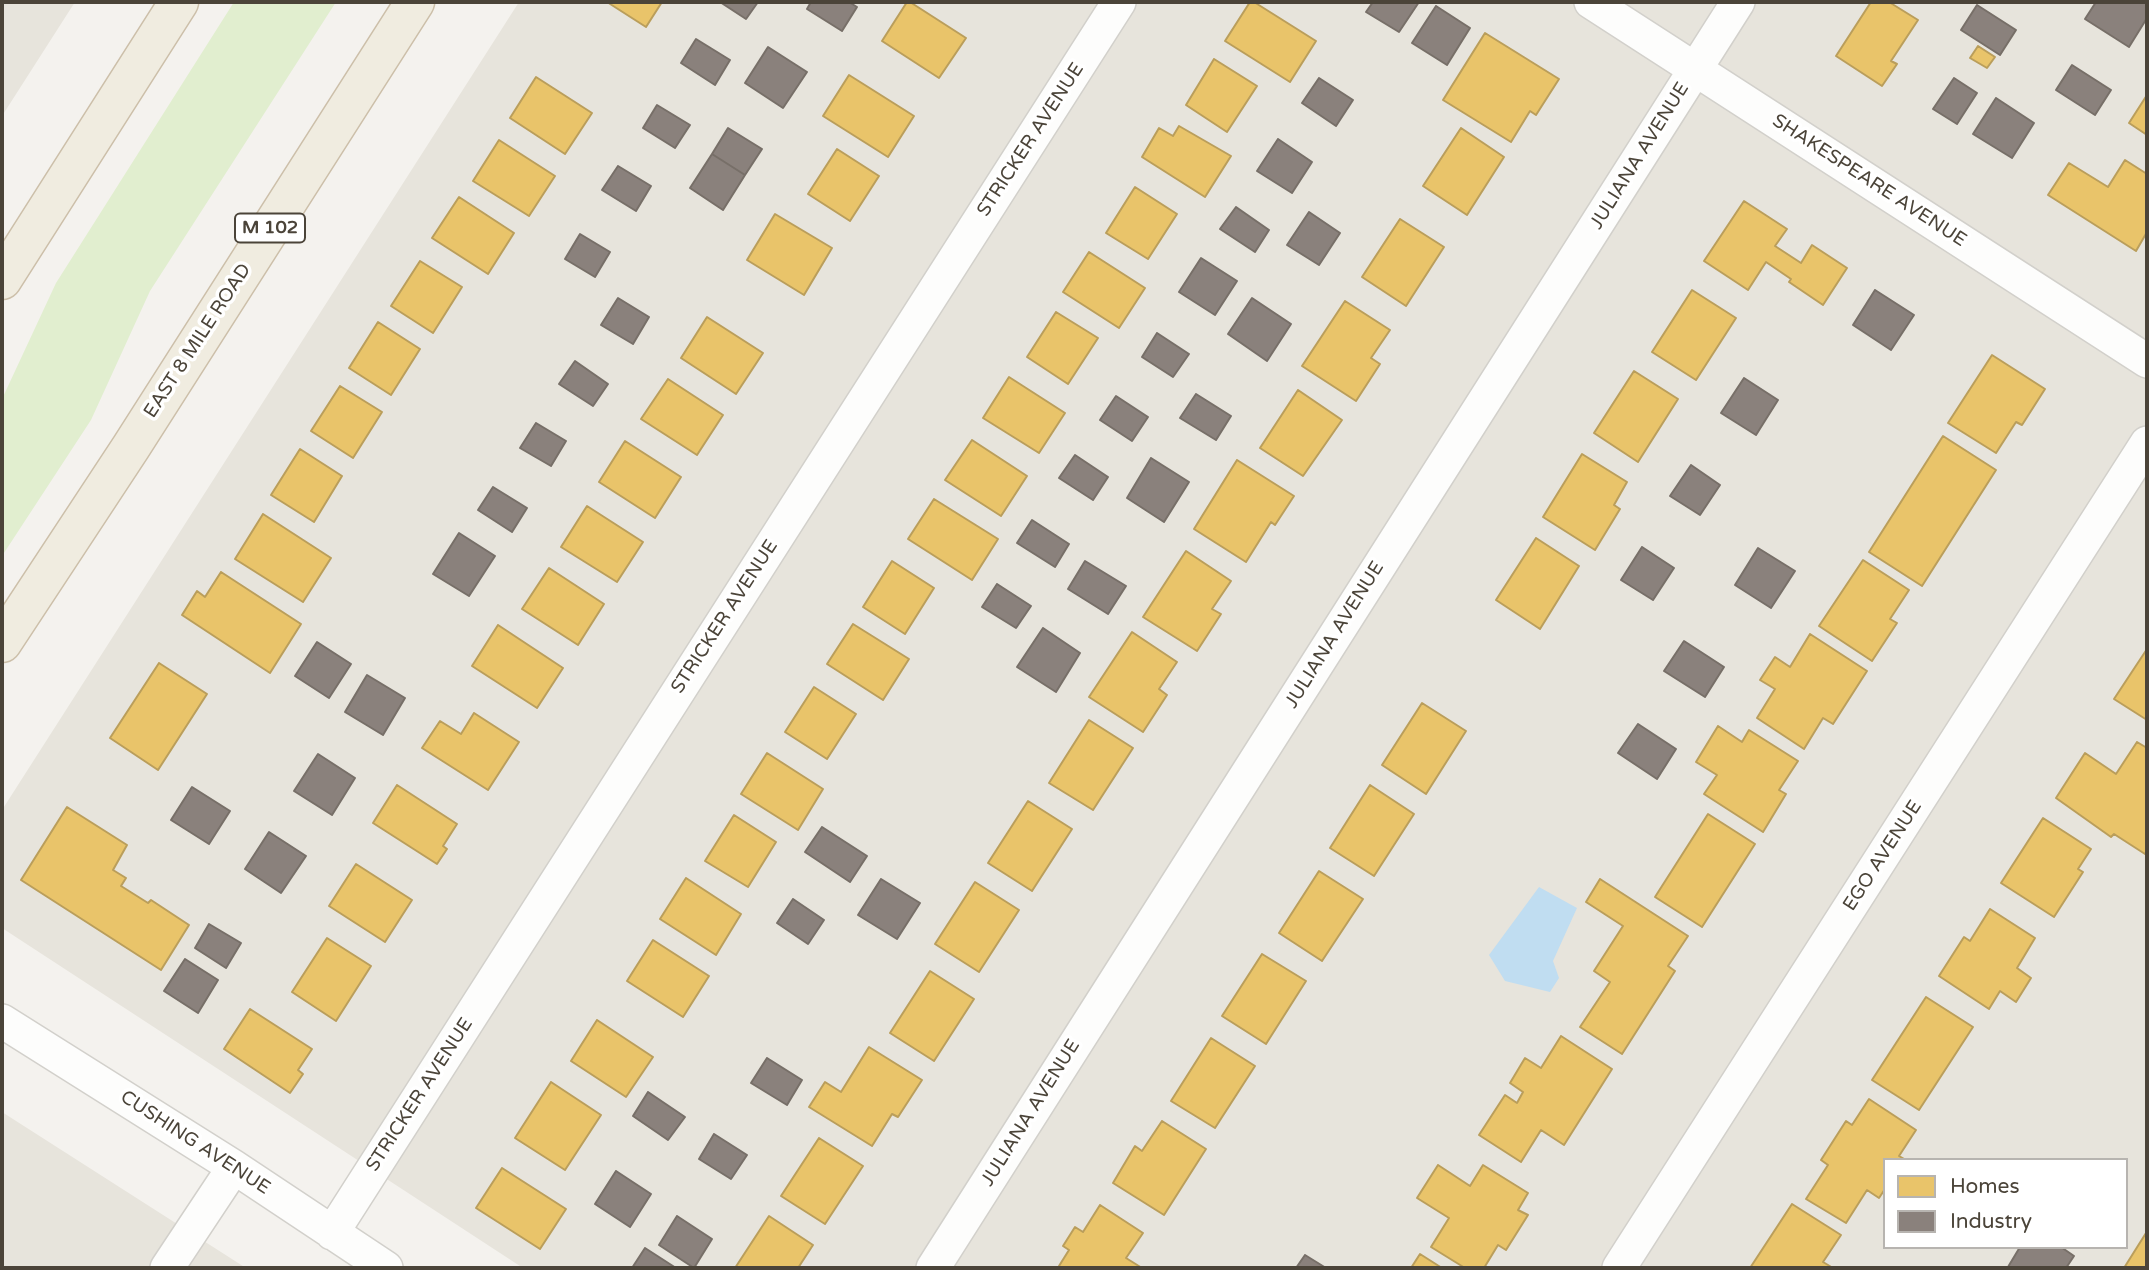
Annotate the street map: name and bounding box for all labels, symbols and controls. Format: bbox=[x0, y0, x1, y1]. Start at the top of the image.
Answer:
street label: STRICKER AVENUE bbox=[973, 59, 1089, 221]
street label: JULIANA AVENUE bbox=[1586, 78, 1694, 234]
street label: SHAKESPEARE AVENUE bbox=[1768, 110, 1970, 252]
road number: M 102 bbox=[235, 213, 305, 242]
street label: EAST 8 MILE ROAD bbox=[140, 259, 256, 423]
street label: STRICKER AVENUE bbox=[667, 536, 783, 698]
street label: JULIANA AVENUE bbox=[1281, 557, 1389, 713]
street label: EGO AVENUE bbox=[1839, 796, 1927, 916]
street label: STRICKER AVENUE bbox=[362, 1014, 478, 1176]
street label: JULIANA AVENUE bbox=[977, 1035, 1085, 1191]
street label: CUSHING AVENUE bbox=[116, 1086, 274, 1200]
legend bbox=[1883, 1158, 2128, 1249]
text: Homes bbox=[1950, 1174, 2020, 1199]
text: Industry bbox=[1950, 1209, 2032, 1234]

